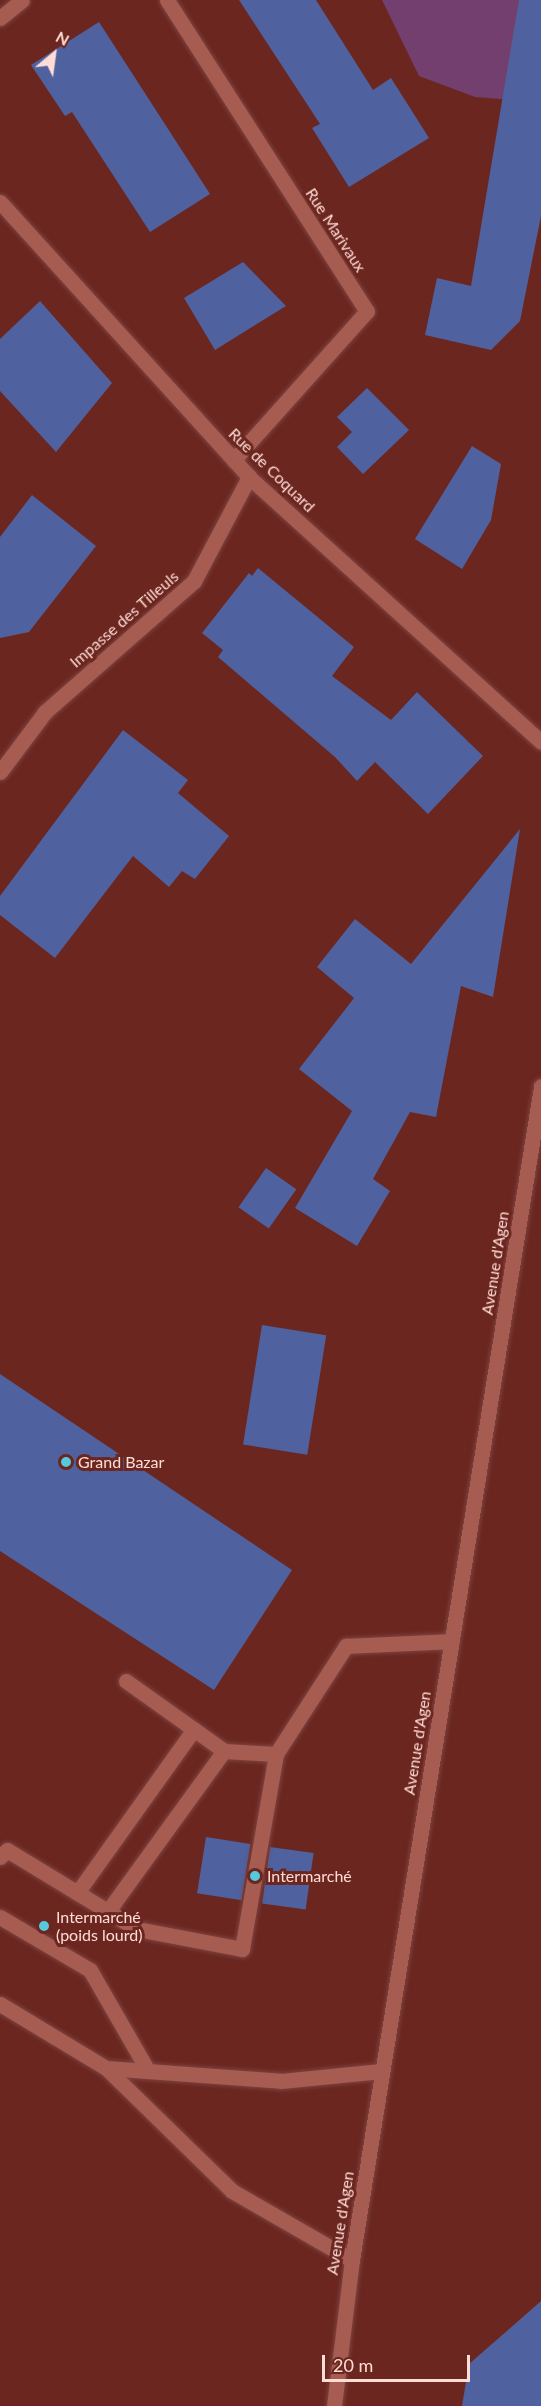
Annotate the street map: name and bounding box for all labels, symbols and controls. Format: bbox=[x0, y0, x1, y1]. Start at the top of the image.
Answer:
north arrow bbox=[24, 24, 84, 84]
text: N bbox=[53, 27, 73, 49]
street label: Rue Marivaux bbox=[302, 184, 370, 276]
street label: Rue de Coquard bbox=[225, 424, 319, 516]
street label: Impasse des Tilleuls bbox=[66, 566, 182, 672]
street label: Avenue d'Agen bbox=[477, 1210, 513, 1316]
place label: Grand Bazar bbox=[78, 1452, 164, 1472]
marker: Grand Bazar bbox=[59, 1455, 73, 1469]
street label: Avenue d'Agen bbox=[399, 1690, 435, 1796]
place label: Intermarché bbox=[267, 1866, 352, 1886]
marker: Intermarché bbox=[248, 1869, 262, 1883]
place label: Intermarché (poids lourd) bbox=[56, 1907, 143, 1945]
marker: Intermarché (poids lourd) bbox=[37, 1919, 51, 1933]
street label: Avenue d'Agen bbox=[322, 2170, 358, 2276]
scale bar bbox=[325, 2343, 474, 2381]
text: 20 m bbox=[333, 2354, 373, 2376]

